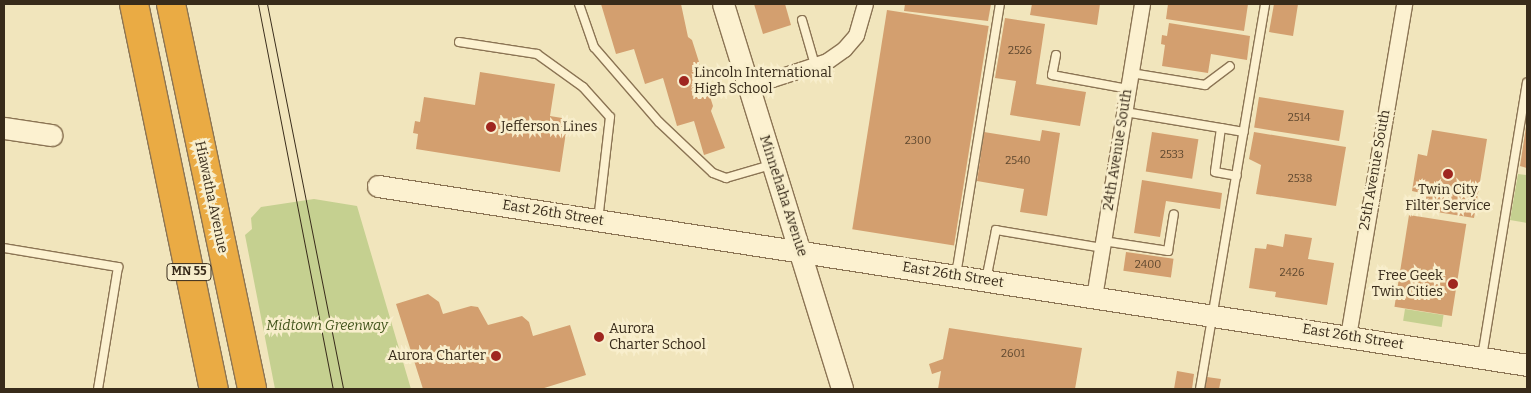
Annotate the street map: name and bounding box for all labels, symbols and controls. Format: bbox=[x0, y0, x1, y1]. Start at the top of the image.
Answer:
house number: 2526 bbox=[1008, 44, 1032, 58]
place label: Lincoln International High School bbox=[694, 65, 832, 98]
marker: Lincoln International High School bbox=[678, 75, 690, 87]
street label: 24th Avenue South bbox=[1100, 88, 1136, 212]
street label: 25th Avenue South bbox=[1356, 108, 1394, 232]
house number: 2514 bbox=[1288, 111, 1310, 125]
place label: Jefferson Lines bbox=[501, 119, 597, 135]
marker: Jefferson Lines bbox=[485, 121, 497, 133]
street label: Minnehaha Avenue bbox=[755, 133, 811, 259]
house number: 2300 bbox=[905, 134, 931, 148]
street label: Hiawatha Avenue bbox=[191, 139, 231, 255]
house number: 2533 bbox=[1160, 148, 1184, 162]
house number: 2540 bbox=[1005, 154, 1031, 168]
marker: Twin City Filter Service bbox=[1442, 168, 1454, 180]
house number: 2538 bbox=[1288, 172, 1312, 186]
place label: Twin City Filter Service bbox=[1405, 182, 1491, 214]
street label: East 26th Street bbox=[501, 197, 605, 229]
house number: 2400 bbox=[1135, 258, 1161, 272]
street label: East 26th Street bbox=[901, 259, 1005, 291]
road number: MN 55 bbox=[165, 262, 213, 282]
house number: 2426 bbox=[1280, 266, 1304, 280]
place label: Free Geek Twin Cities bbox=[1372, 268, 1443, 300]
marker: Free Geek Twin Cities bbox=[1447, 278, 1459, 290]
park label: Midtown Greenway bbox=[266, 318, 388, 334]
place label: Aurora Charter School bbox=[609, 321, 706, 354]
street label: East 26th Street bbox=[1301, 321, 1405, 353]
marker: Aurora Charter School bbox=[593, 331, 605, 343]
house number: 2601 bbox=[1001, 347, 1025, 361]
place label: Aurora Charter bbox=[388, 348, 486, 364]
marker: Aurora Charter bbox=[490, 350, 502, 362]

